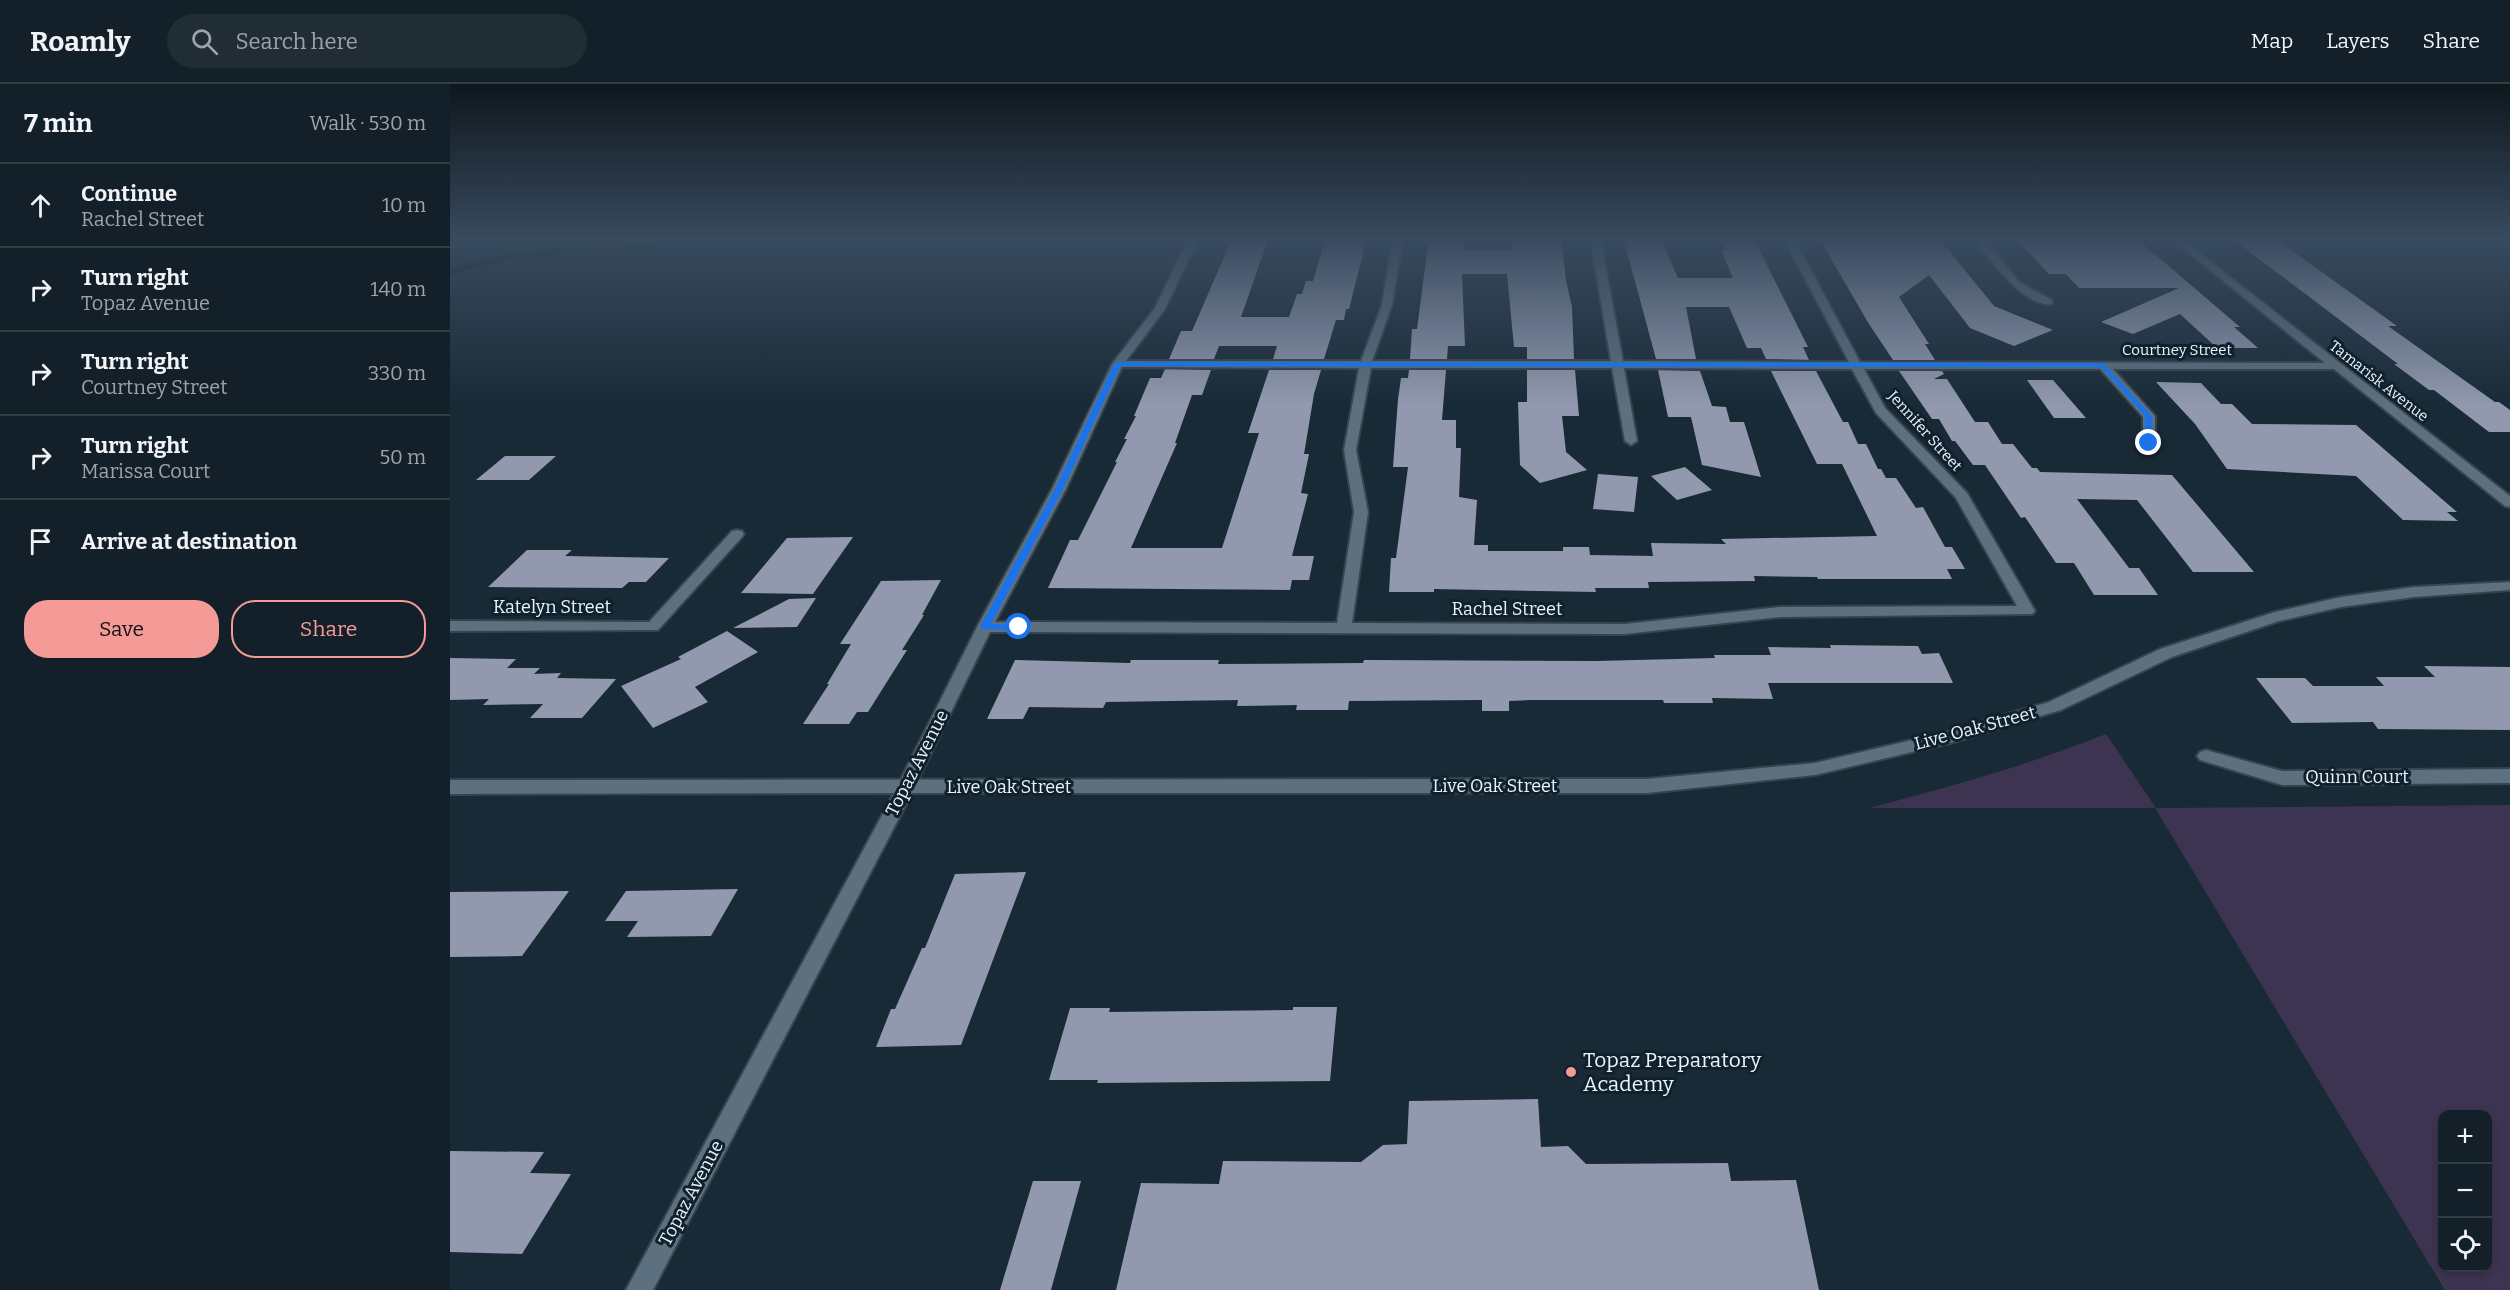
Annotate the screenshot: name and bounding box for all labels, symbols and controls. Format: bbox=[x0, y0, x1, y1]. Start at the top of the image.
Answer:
search box bbox=[167, 14, 587, 68]
text: Roamly bbox=[30, 25, 131, 58]
icon: search bbox=[188, 25, 221, 58]
text: Search here bbox=[236, 28, 358, 55]
text: Map bbox=[2251, 28, 2293, 54]
text: Layers bbox=[2326, 28, 2390, 54]
text: Share bbox=[2423, 28, 2480, 54]
text: 7 min bbox=[24, 108, 92, 139]
text: Walk · 530 m bbox=[309, 111, 426, 135]
text: Continue bbox=[81, 180, 177, 207]
icon: ahead bbox=[24, 189, 57, 222]
text: 10 m bbox=[382, 193, 426, 217]
text: Rachel Street bbox=[81, 207, 204, 231]
text: Turn right bbox=[81, 264, 189, 291]
icon: right bbox=[24, 273, 57, 306]
text: 140 m bbox=[370, 277, 426, 301]
text: Topaz Avenue bbox=[81, 291, 210, 315]
street label: Tamarisk Avenue bbox=[2326, 337, 2432, 425]
street label: Courtney Street bbox=[2122, 341, 2233, 359]
text: Turn right bbox=[81, 348, 189, 375]
icon: right bbox=[24, 357, 57, 390]
text: 330 m bbox=[368, 361, 426, 385]
text: Courtney Street bbox=[81, 375, 228, 399]
street label: Jennifer Street bbox=[1884, 386, 1966, 475]
route end bbox=[2135, 429, 2161, 455]
text: Turn right bbox=[81, 432, 189, 459]
icon: right bbox=[24, 441, 57, 474]
text: 50 m bbox=[379, 445, 426, 469]
text: Marissa Court bbox=[81, 459, 210, 483]
icon: arrive bbox=[24, 525, 57, 558]
text: Arrive at destination bbox=[81, 528, 297, 555]
street label: Katelyn Street bbox=[493, 596, 612, 618]
street label: Rachel Street bbox=[1452, 598, 1563, 620]
button: Save bbox=[24, 600, 219, 658]
button: Share bbox=[231, 600, 426, 658]
route start bbox=[1005, 613, 1031, 639]
street label: Live Oak Street bbox=[1912, 701, 2039, 755]
street label: Topaz Avenue bbox=[881, 706, 953, 820]
street label: Quinn Court bbox=[2305, 766, 2409, 788]
street label: Live Oak Street bbox=[1433, 775, 1558, 797]
street label: Live Oak Street bbox=[947, 776, 1072, 798]
place label: Topaz Preparatory Academy bbox=[1583, 1047, 1762, 1097]
marker: Topaz Preparatory Academy bbox=[1564, 1065, 1578, 1079]
map controls bbox=[2438, 1110, 2492, 1272]
button: + bbox=[2438, 1110, 2492, 1164]
street label: Topaz Avenue bbox=[654, 1137, 728, 1249]
button: − bbox=[2438, 1164, 2492, 1218]
button: locate bbox=[2438, 1218, 2492, 1272]

